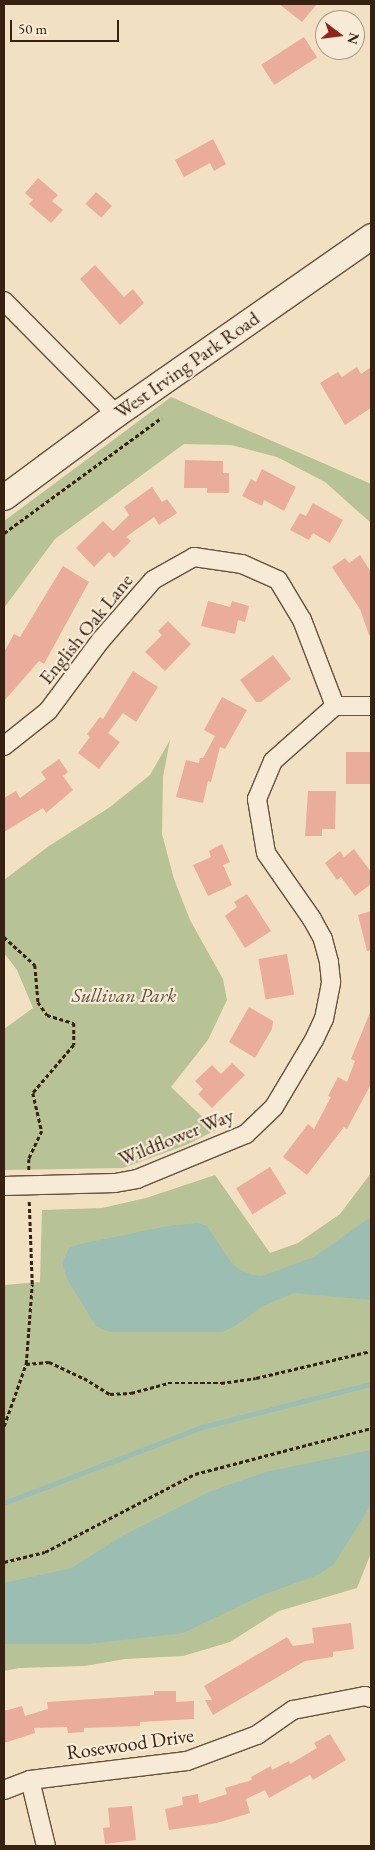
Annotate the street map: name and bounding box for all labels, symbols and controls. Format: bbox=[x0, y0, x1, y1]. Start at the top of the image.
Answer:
scale bar bbox=[12, 10, 121, 42]
north arrow bbox=[315, 10, 365, 60]
text: 50 m bbox=[18, 19, 47, 38]
text: N bbox=[343, 31, 364, 46]
street label: West Irving Park Road bbox=[110, 306, 264, 424]
street label: English Oak Lane bbox=[34, 569, 138, 689]
park label: Sullivan Park bbox=[72, 983, 176, 1007]
street label: Wildflower Way bbox=[115, 1103, 237, 1171]
street label: Rosewood Drive bbox=[65, 1723, 195, 1765]

